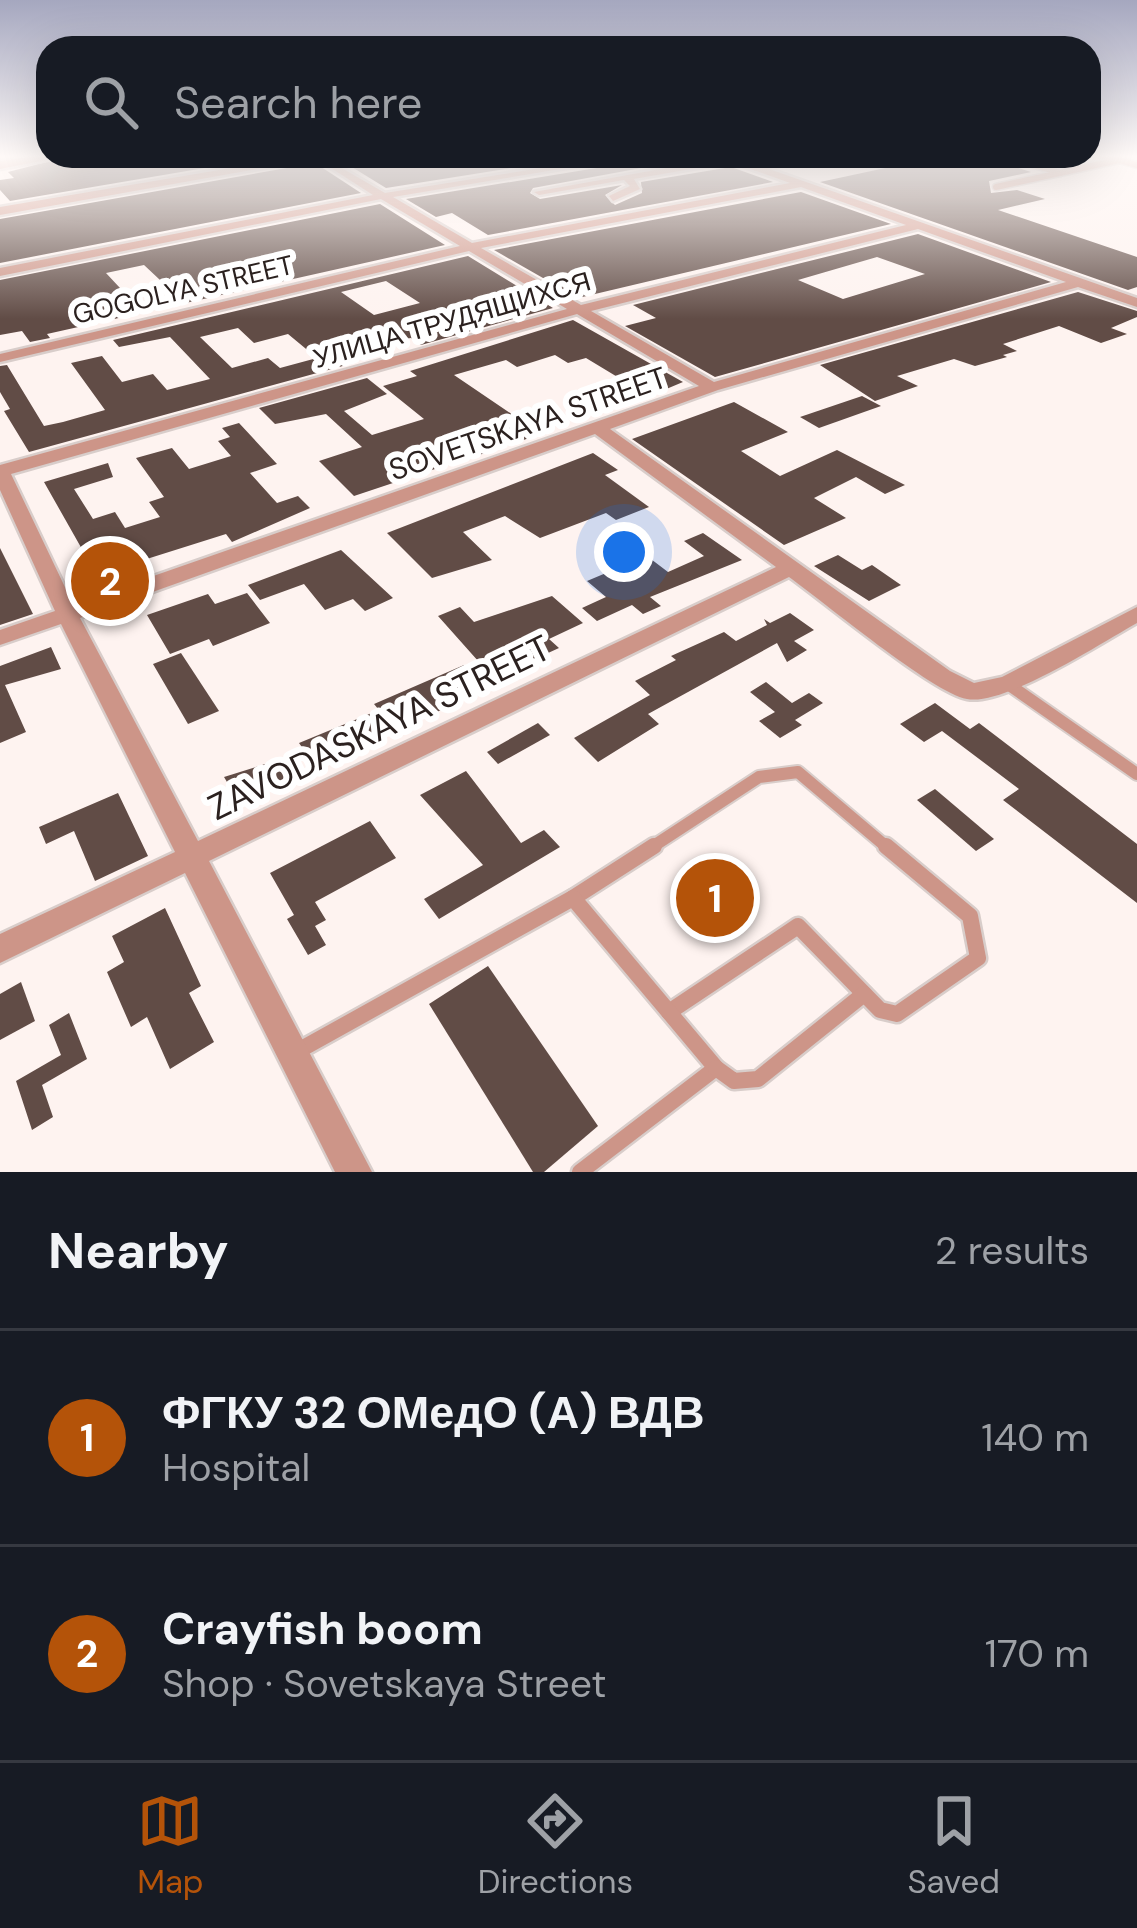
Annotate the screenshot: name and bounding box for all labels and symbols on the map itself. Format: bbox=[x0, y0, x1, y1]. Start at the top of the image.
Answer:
street label: GOGOLYA STREET bbox=[69, 247, 296, 332]
street label: УЛИЦА ТРУДЯЩИХСЯ bbox=[309, 263, 595, 376]
street label: SOVETSKAYA STREET bbox=[384, 358, 672, 489]
your location bbox=[594, 522, 654, 582]
pin: 2 bbox=[71, 536, 149, 626]
street label: ZAVODASKAYA STREET bbox=[200, 624, 558, 831]
pin: 1 bbox=[676, 853, 754, 943]

